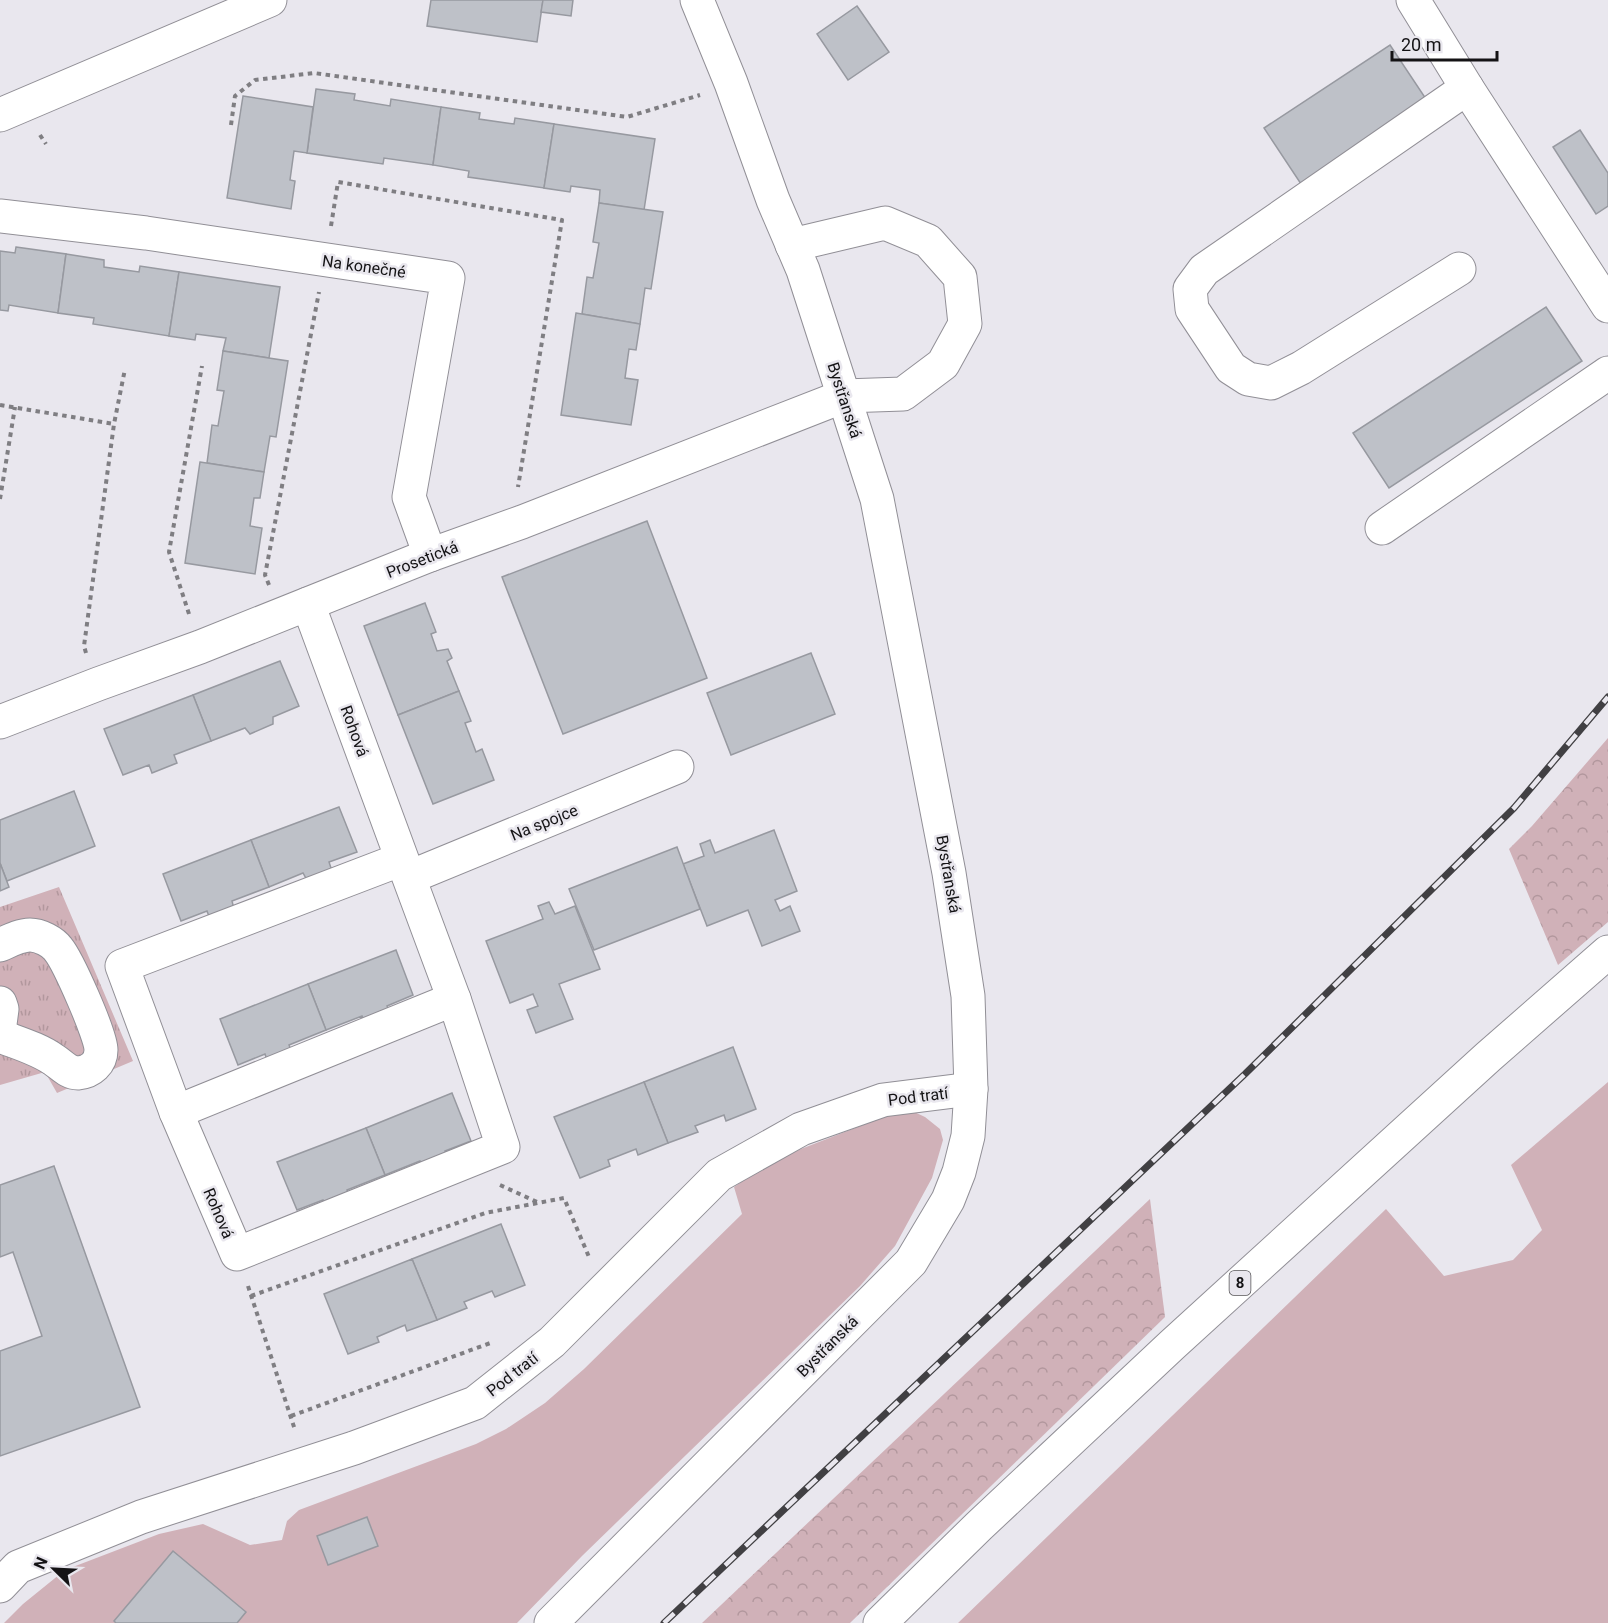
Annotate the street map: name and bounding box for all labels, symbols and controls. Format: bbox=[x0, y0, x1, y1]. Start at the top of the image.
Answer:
scale bar bbox=[1392, 24, 1497, 62]
text: 20 m bbox=[1401, 34, 1441, 55]
street label: Na konečné bbox=[321, 251, 407, 282]
street label: Bystřanská bbox=[823, 360, 866, 441]
street label: Prosetická bbox=[384, 537, 461, 582]
street label: Rohová bbox=[337, 703, 373, 759]
street label: Na spojce bbox=[508, 800, 581, 845]
street label: Bystřanská bbox=[932, 834, 965, 915]
street label: Pod tratí bbox=[887, 1083, 950, 1110]
street label: Rohová bbox=[199, 1185, 238, 1241]
road number: 8 bbox=[1230, 1271, 1250, 1295]
street label: Bystřanská bbox=[793, 1312, 862, 1381]
street label: Pod tratí bbox=[483, 1348, 543, 1400]
north arrow bbox=[24, 1539, 84, 1599]
text: N bbox=[30, 1554, 52, 1572]

